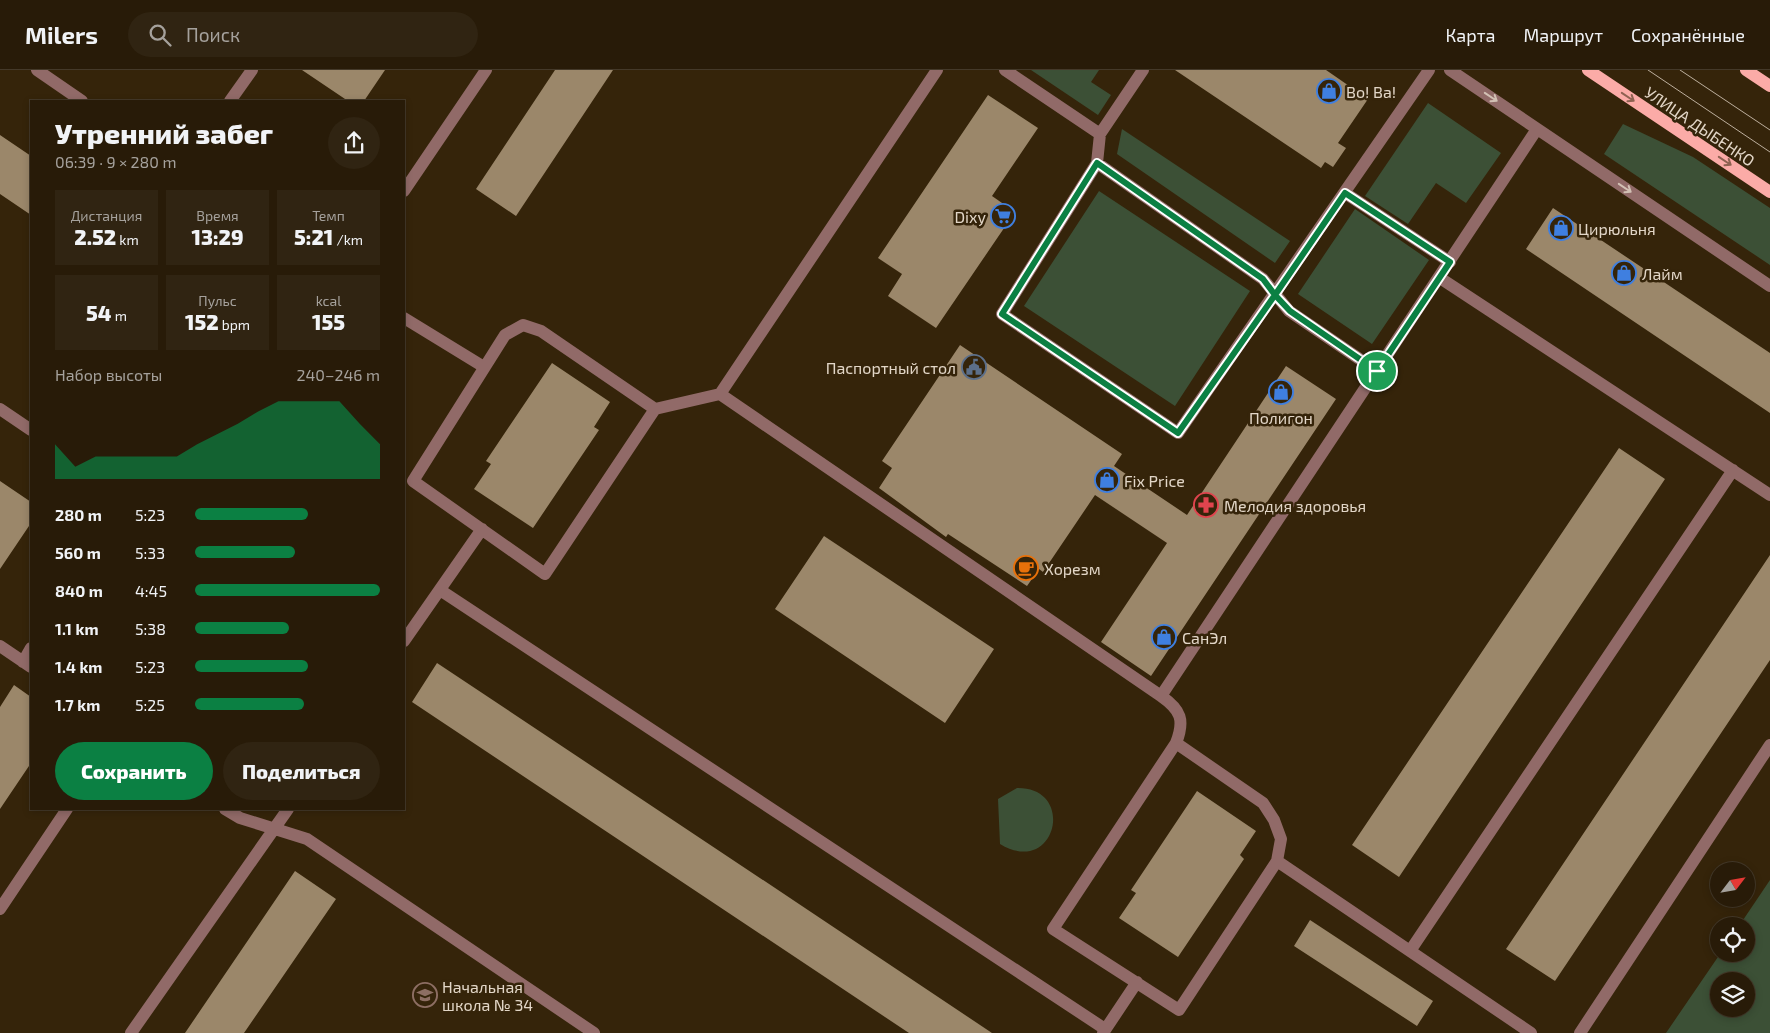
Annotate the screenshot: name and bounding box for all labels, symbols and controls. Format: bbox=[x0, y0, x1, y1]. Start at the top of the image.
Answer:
search box bbox=[128, 12, 478, 57]
text: Milers bbox=[25, 20, 98, 49]
icon: search bbox=[146, 21, 174, 49]
text: Поиск bbox=[186, 23, 240, 46]
text: Карта bbox=[1445, 24, 1495, 46]
text: Маршрут bbox=[1523, 24, 1603, 46]
text: Сохранённые bbox=[1631, 24, 1745, 46]
shop icon: Во! Ва! bbox=[1316, 78, 1342, 104]
place label: Во! Ва! bbox=[1346, 82, 1396, 101]
street label: УЛИЦА ДЫБЕНКО bbox=[1641, 82, 1759, 170]
one-way arrow bbox=[1483, 92, 1497, 102]
one-way arrow bbox=[1621, 92, 1635, 102]
text: Утренний забег bbox=[55, 116, 273, 150]
button: share bbox=[328, 117, 380, 169]
text: 06:39 · 9 × 280 m bbox=[55, 152, 177, 171]
one-way arrow bbox=[1717, 157, 1731, 167]
one-way arrow bbox=[1618, 183, 1632, 193]
supermarket icon: Dixy bbox=[990, 203, 1016, 229]
text: Дистанция bbox=[71, 207, 142, 224]
text: Время bbox=[196, 207, 239, 224]
text: Темп bbox=[312, 207, 345, 224]
place label: Dixy bbox=[954, 207, 987, 226]
shop icon: Цирюльня bbox=[1548, 215, 1574, 241]
place label: Цирюльня bbox=[1578, 219, 1656, 238]
text: 2.52 bbox=[74, 224, 116, 249]
text: 13:29 bbox=[191, 224, 244, 249]
text: 5:21 bbox=[294, 224, 333, 249]
text: km bbox=[116, 231, 139, 248]
text: /km bbox=[333, 231, 363, 248]
shop icon: Лайм bbox=[1611, 260, 1637, 286]
place label: Лайм bbox=[1642, 264, 1683, 283]
text: Пульс bbox=[198, 292, 237, 309]
text: kcal bbox=[316, 292, 341, 309]
text: 54 bbox=[86, 300, 112, 325]
text: m bbox=[112, 307, 127, 324]
text: 152 bbox=[185, 309, 219, 334]
text: 155 bbox=[312, 309, 345, 334]
text: bpm bbox=[219, 316, 250, 333]
pin bbox=[1356, 350, 1398, 392]
public building icon: Паспортный стол bbox=[961, 354, 987, 380]
icon: arrive bbox=[1363, 357, 1391, 385]
place label: Паспортный стол bbox=[826, 358, 956, 377]
text: Набор высоты bbox=[55, 365, 162, 384]
text: 240–246 m bbox=[296, 365, 380, 384]
shop icon: Полигон bbox=[1268, 379, 1294, 405]
place label: Полигон bbox=[1249, 408, 1313, 427]
shop icon: Fix Price bbox=[1094, 467, 1120, 493]
place label: Fix Price bbox=[1124, 471, 1185, 490]
pharmacy icon: Мелодия здоровья bbox=[1193, 492, 1219, 518]
place label: Мелодия здоровья bbox=[1224, 496, 1366, 515]
text: 280 m bbox=[55, 505, 102, 524]
text: 5:23 bbox=[135, 505, 165, 524]
text: 560 m bbox=[55, 543, 101, 562]
text: 5:33 bbox=[135, 543, 165, 562]
cafe icon: Хорезм bbox=[1013, 555, 1039, 581]
place label: Хорезм bbox=[1044, 559, 1101, 578]
text: 840 m bbox=[55, 581, 103, 600]
text: 4:45 bbox=[135, 581, 167, 600]
text: 1.1 km bbox=[55, 619, 99, 638]
text: 5:38 bbox=[135, 619, 166, 638]
shop icon: СанЭл bbox=[1151, 624, 1177, 650]
place label: СанЭл bbox=[1182, 628, 1227, 647]
text: 1.4 km bbox=[55, 657, 102, 676]
text: 5:23 bbox=[135, 657, 165, 676]
text: 1.7 km bbox=[55, 695, 100, 714]
text: 5:25 bbox=[135, 695, 165, 714]
button: Сохранить bbox=[55, 742, 213, 800]
button: Поделиться bbox=[223, 742, 380, 800]
north arrow bbox=[1710, 862, 1755, 908]
map controls bbox=[1710, 862, 1755, 1017]
button: locate bbox=[1710, 917, 1755, 962]
button: layers bbox=[1710, 972, 1755, 1017]
place label: Начальная школа № 34 bbox=[442, 977, 533, 1014]
school or university icon: Начальная школа № 34 bbox=[412, 982, 438, 1008]

